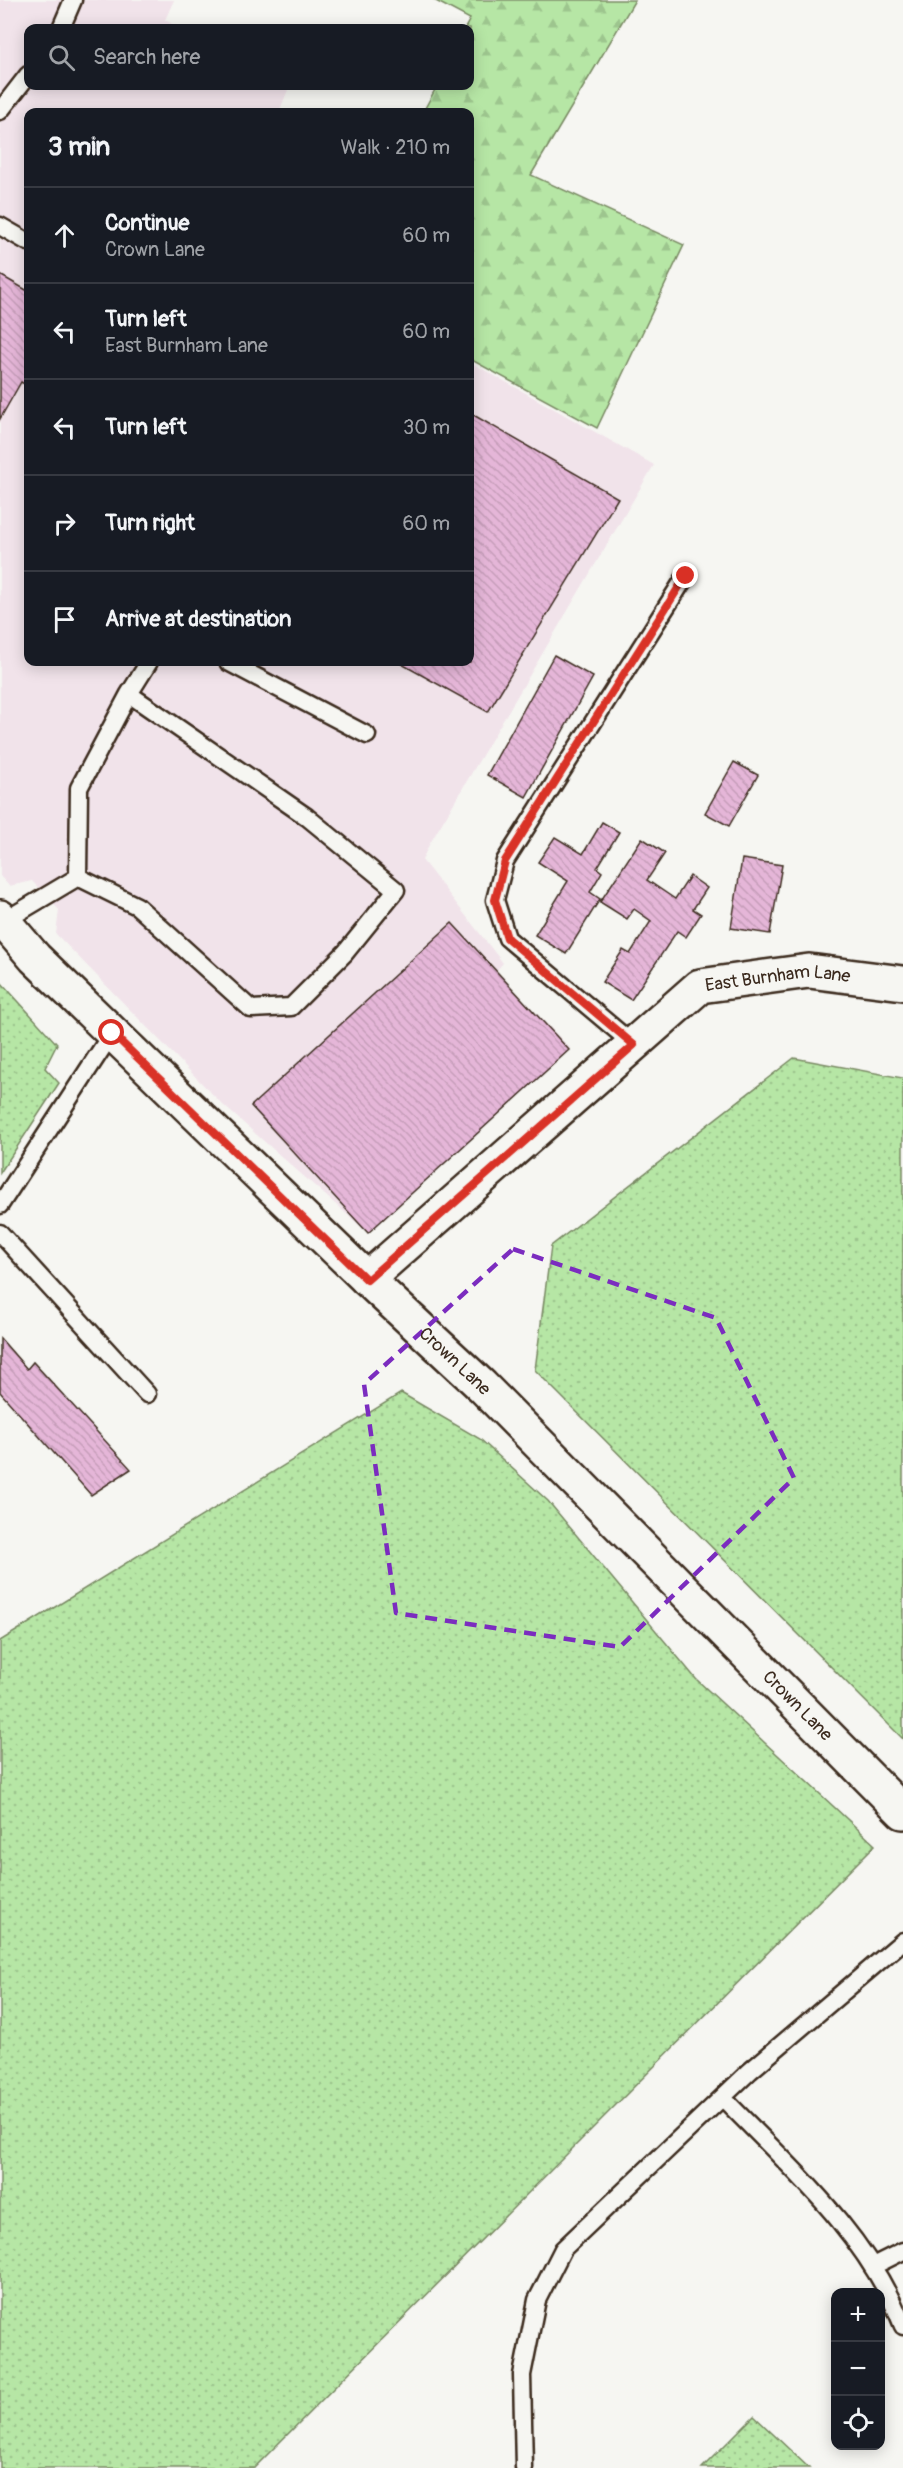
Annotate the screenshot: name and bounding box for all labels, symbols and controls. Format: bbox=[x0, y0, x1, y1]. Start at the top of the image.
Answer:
search box bbox=[24, 24, 474, 90]
icon: search bbox=[45, 41, 78, 74]
text: Search here bbox=[93, 43, 200, 71]
text: 3 min bbox=[48, 131, 110, 163]
text: Walk · 210 m bbox=[341, 135, 450, 160]
text: Continue bbox=[105, 209, 189, 237]
icon: ahead bbox=[48, 219, 81, 252]
text: 60 m bbox=[403, 223, 450, 248]
text: Crown Lane bbox=[105, 237, 205, 262]
text: Turn left bbox=[105, 305, 187, 333]
icon: left bbox=[48, 315, 81, 348]
text: 60 m bbox=[403, 319, 450, 344]
text: East Burnham Lane bbox=[105, 333, 268, 358]
icon: left bbox=[48, 411, 81, 444]
text: Turn left bbox=[105, 413, 187, 441]
text: 30 m bbox=[403, 415, 450, 440]
icon: right bbox=[48, 507, 81, 540]
text: Turn right bbox=[105, 509, 195, 537]
text: 60 m bbox=[403, 511, 450, 536]
route end bbox=[672, 562, 698, 588]
icon: arrive bbox=[48, 603, 81, 636]
text: Arrive at destination bbox=[105, 605, 291, 633]
street label: East Burnham Lane bbox=[703, 959, 852, 997]
route start bbox=[98, 1019, 124, 1045]
street label: Crown Lane bbox=[414, 1322, 496, 1400]
street label: Crown Lane bbox=[758, 1665, 838, 1746]
map controls bbox=[831, 2288, 885, 2450]
button: + bbox=[831, 2288, 885, 2342]
button: − bbox=[831, 2342, 885, 2396]
button: locate bbox=[831, 2396, 885, 2450]

